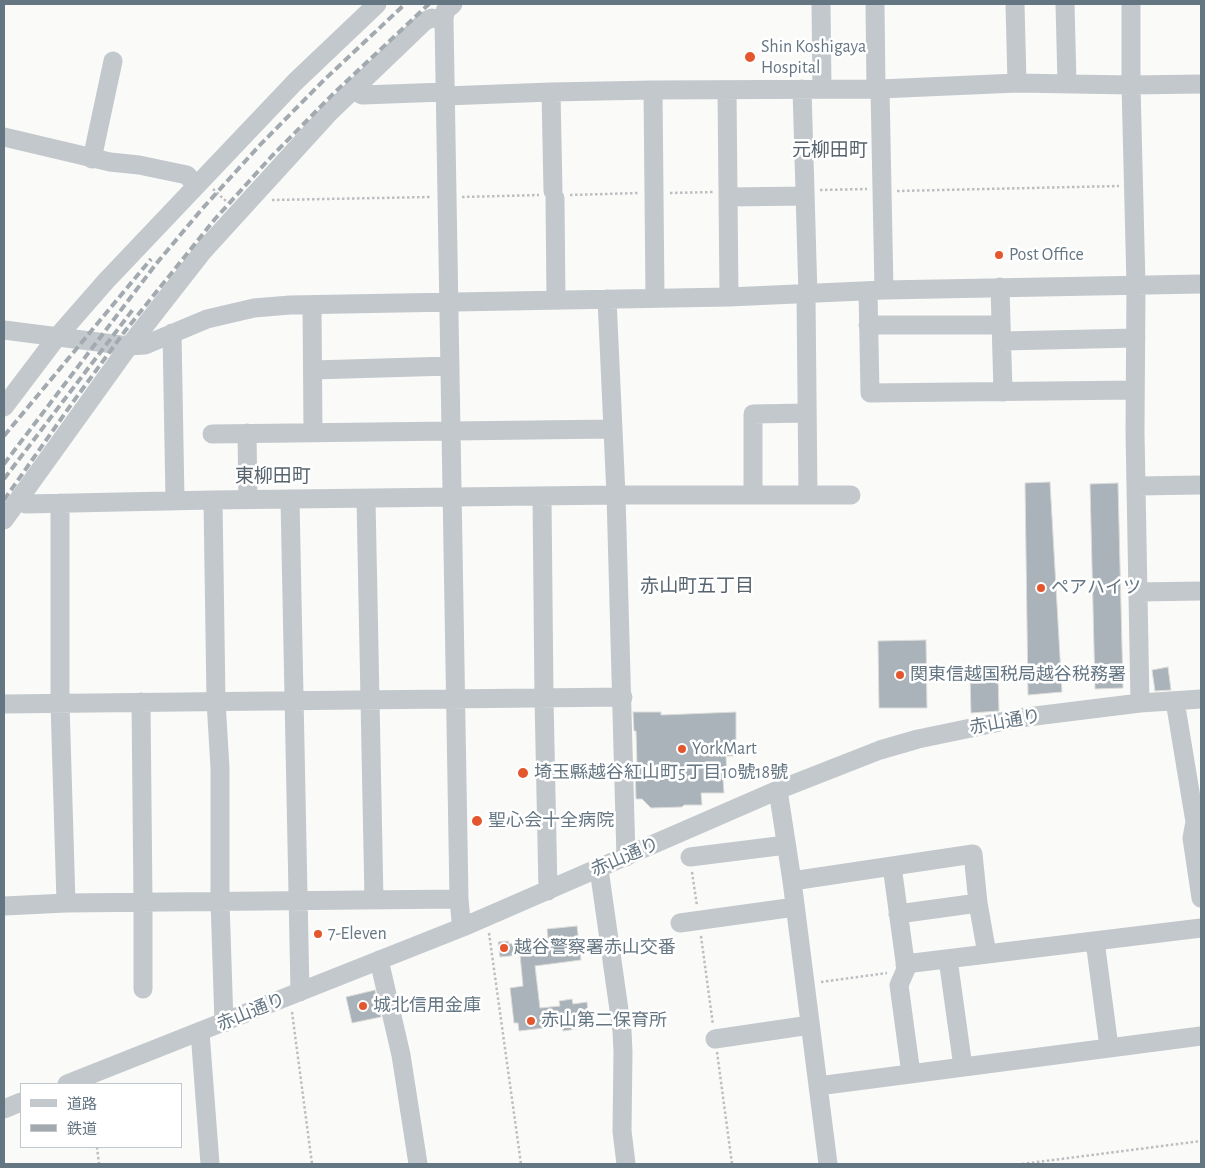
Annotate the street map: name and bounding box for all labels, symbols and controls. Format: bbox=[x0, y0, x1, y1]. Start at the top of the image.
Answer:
place label: Shin Koshigaya Hospital bbox=[761, 36, 866, 78]
marker: Shin Koshigaya Hospital bbox=[743, 50, 757, 64]
district label: 元柳田町 bbox=[792, 139, 868, 161]
place label: Post Office bbox=[1009, 244, 1084, 266]
marker: Post Office bbox=[993, 249, 1005, 261]
district label: 東柳田町 bbox=[235, 465, 311, 487]
district label: 赤山町五丁目 bbox=[640, 575, 754, 597]
place label: ペアハイツ bbox=[1051, 577, 1141, 599]
marker: ペアハイツ bbox=[1035, 582, 1047, 594]
place label: 関東信越国税局越谷税務署 bbox=[910, 664, 1126, 686]
marker: 関東信越国税局越谷税務署 bbox=[894, 669, 906, 681]
street label: 赤山通り bbox=[968, 705, 1042, 739]
place label: YorkMart bbox=[692, 738, 757, 760]
marker: YorkMart bbox=[676, 743, 688, 755]
place label: 埼玉縣越谷紅山町5丁目10號18號 bbox=[534, 762, 788, 784]
marker: 埼玉縣越谷紅山町5丁目10號18號 bbox=[516, 766, 530, 780]
place label: 聖心会十全病院 bbox=[488, 810, 614, 832]
marker: 聖心会十全病院 bbox=[470, 814, 484, 828]
street label: 赤山通り bbox=[588, 833, 662, 881]
place label: 7-Eleven bbox=[328, 923, 387, 945]
marker: 7-Eleven bbox=[312, 928, 324, 940]
place label: 越谷警察署赤山交番 bbox=[514, 937, 676, 959]
marker: 越谷警察署赤山交番 bbox=[498, 942, 510, 954]
street label: 赤山通り bbox=[214, 989, 288, 1035]
place label: 城北信用金庫 bbox=[373, 995, 481, 1017]
marker: 城北信用金庫 bbox=[357, 1000, 369, 1012]
place label: 赤山第二保育所 bbox=[541, 1010, 667, 1032]
marker: 赤山第二保育所 bbox=[525, 1015, 537, 1027]
legend bbox=[20, 1083, 182, 1148]
text: 道路 bbox=[67, 1097, 97, 1112]
text: 鉄道 bbox=[67, 1122, 97, 1137]

